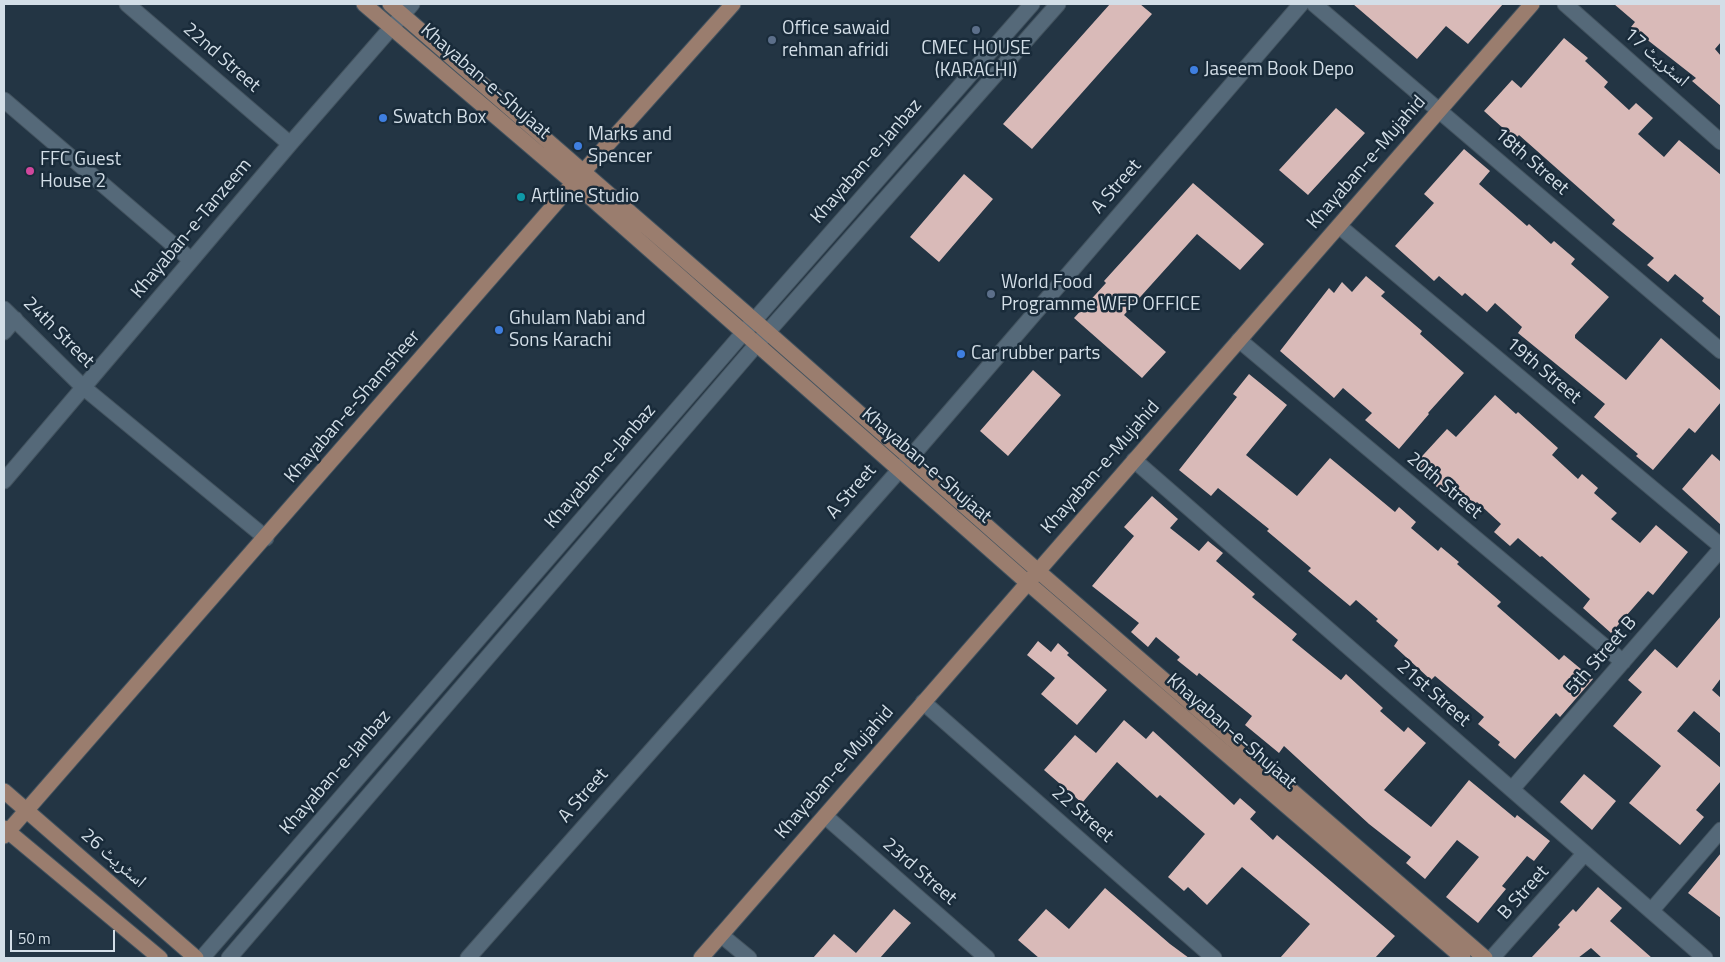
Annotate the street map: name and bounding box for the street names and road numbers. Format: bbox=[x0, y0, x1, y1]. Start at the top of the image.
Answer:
street label: 22nd Street bbox=[178, 18, 264, 98]
street label: Khayaban-e-Shujaat bbox=[415, 19, 555, 145]
street label: اسٹریٹ 17 bbox=[1619, 23, 1693, 93]
street label: Khayaban-e-Mujahid bbox=[1303, 92, 1431, 234]
street label: Khayaban-e-Janbaz bbox=[807, 95, 927, 229]
street label: 18th Street bbox=[1489, 123, 1573, 201]
street label: Khayaban-e-Tanzeem bbox=[127, 154, 257, 304]
street label: A Street bbox=[1087, 155, 1147, 219]
street label: 24th Street bbox=[18, 293, 98, 373]
street label: Khayaban-e-Shamsheer bbox=[280, 326, 426, 488]
street label: 19th Street bbox=[1501, 333, 1585, 409]
street label: Khayaban-e-Mujahid bbox=[1037, 397, 1165, 539]
street label: Khayaban-e-Janbaz bbox=[541, 400, 661, 534]
street label: Khayaban-e-Shujaat bbox=[856, 403, 996, 529]
street label: 20th Street bbox=[1402, 448, 1486, 524]
street label: A Street bbox=[822, 460, 882, 524]
street label: 5th Street B bbox=[1562, 612, 1642, 700]
street label: 21st Street bbox=[1392, 656, 1474, 732]
street label: Khayaban-e-Shujaat bbox=[1161, 669, 1301, 795]
street label: Khayaban-e-Mujahid bbox=[771, 702, 899, 844]
street label: Khayaban-e-Janbaz bbox=[276, 706, 396, 840]
street label: A Street bbox=[554, 764, 614, 828]
street label: 22 Street bbox=[1046, 782, 1118, 848]
street label: اسٹریٹ 26 bbox=[76, 824, 150, 894]
street label: 23rd Street bbox=[877, 834, 961, 910]
street label: B Street bbox=[1494, 861, 1554, 925]

